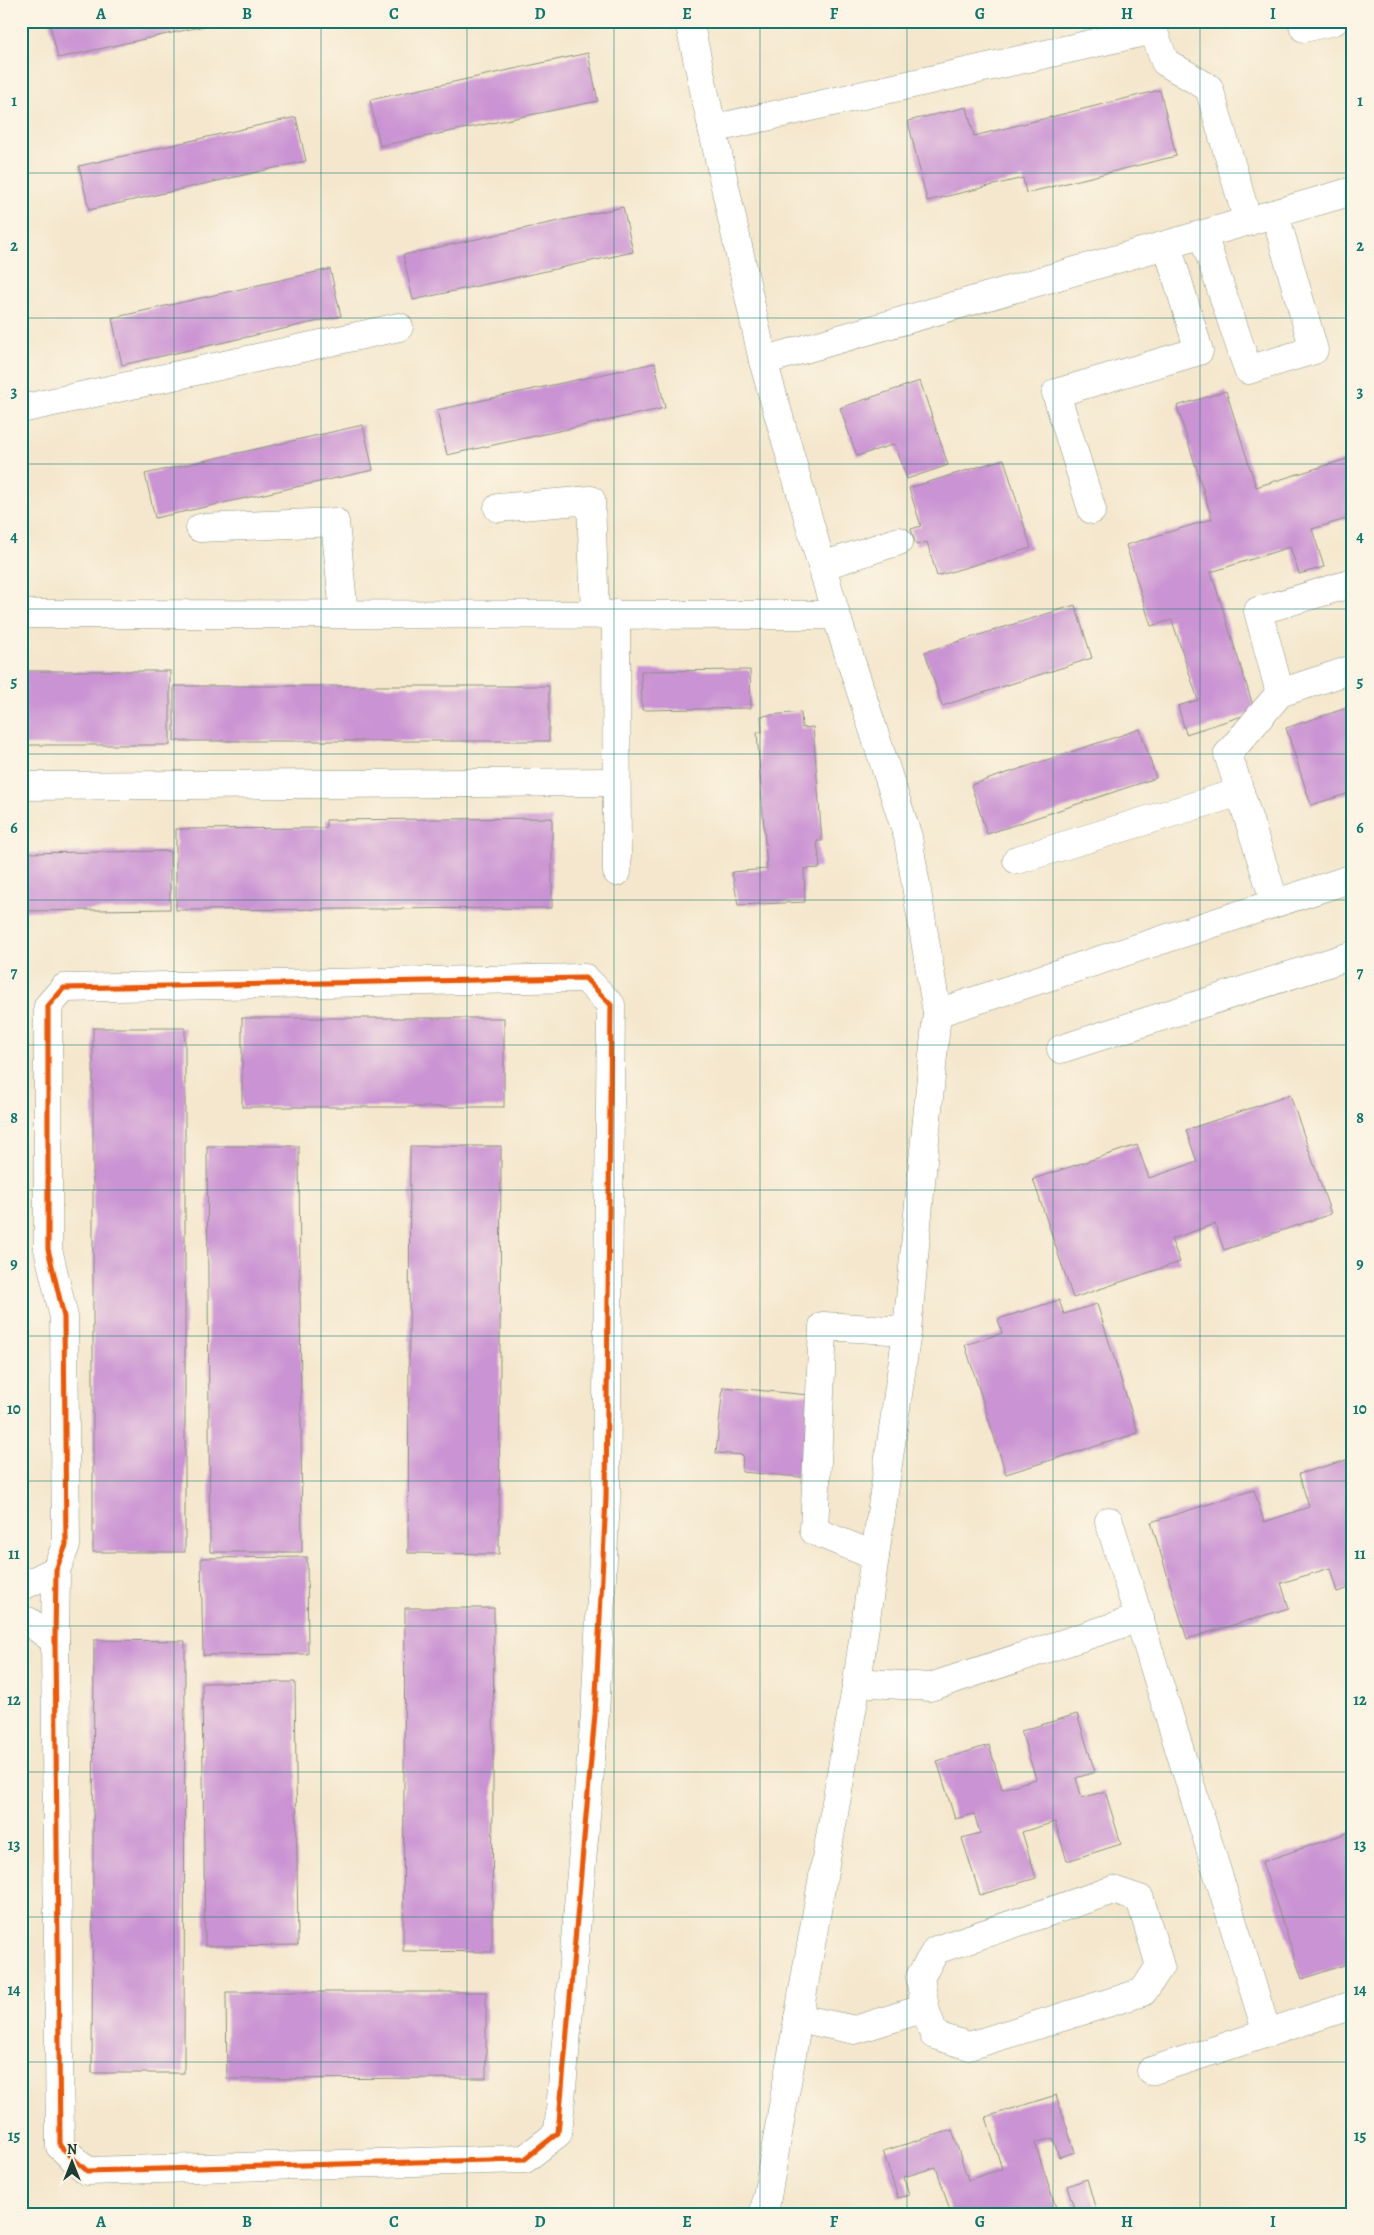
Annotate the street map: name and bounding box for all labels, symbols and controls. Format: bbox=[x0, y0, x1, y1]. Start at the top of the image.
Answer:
text: A bbox=[95, 3, 107, 25]
text: B bbox=[242, 3, 252, 25]
text: C bbox=[389, 3, 399, 25]
text: D bbox=[534, 3, 546, 25]
text: E bbox=[682, 3, 692, 25]
text: F bbox=[830, 3, 839, 25]
text: G bbox=[975, 3, 985, 25]
text: H bbox=[1121, 3, 1133, 25]
text: I bbox=[1270, 3, 1276, 25]
text: 1 bbox=[11, 90, 17, 112]
text: 1 bbox=[1357, 90, 1363, 112]
text: 2 bbox=[10, 235, 18, 257]
text: 2 bbox=[1356, 235, 1364, 257]
text: 3 bbox=[11, 381, 18, 403]
text: 3 bbox=[1357, 381, 1364, 403]
text: 4 bbox=[10, 526, 18, 548]
text: 4 bbox=[1356, 526, 1364, 548]
text: 5 bbox=[11, 671, 18, 693]
text: 5 bbox=[1357, 671, 1364, 693]
text: 6 bbox=[10, 817, 18, 839]
text: 6 bbox=[1356, 817, 1364, 839]
text: 7 bbox=[11, 962, 18, 984]
text: 7 bbox=[1357, 962, 1364, 984]
text: 8 bbox=[10, 1107, 18, 1129]
text: 8 bbox=[1356, 1107, 1364, 1129]
text: 9 bbox=[10, 1253, 18, 1275]
text: 9 bbox=[1356, 1253, 1364, 1275]
text: 10 bbox=[7, 1398, 21, 1420]
text: 10 bbox=[1353, 1398, 1367, 1420]
text: 11 bbox=[8, 1543, 20, 1565]
text: 11 bbox=[1354, 1543, 1366, 1565]
text: 12 bbox=[7, 1689, 21, 1711]
text: 12 bbox=[1353, 1689, 1367, 1711]
text: 13 bbox=[8, 1834, 20, 1856]
text: 13 bbox=[1354, 1834, 1366, 1856]
text: 14 bbox=[7, 1979, 21, 2001]
text: 14 bbox=[1353, 1979, 1367, 2001]
text: 15 bbox=[8, 2125, 20, 2147]
text: 15 bbox=[1354, 2125, 1366, 2147]
north arrow bbox=[48, 2138, 98, 2188]
text: N bbox=[67, 2140, 77, 2159]
text: A bbox=[95, 2211, 107, 2233]
text: B bbox=[242, 2211, 252, 2233]
text: C bbox=[389, 2211, 399, 2233]
text: D bbox=[534, 2211, 546, 2233]
text: E bbox=[682, 2211, 692, 2233]
text: F bbox=[830, 2211, 839, 2233]
text: G bbox=[975, 2211, 985, 2233]
text: H bbox=[1121, 2211, 1133, 2233]
text: I bbox=[1270, 2211, 1276, 2233]

